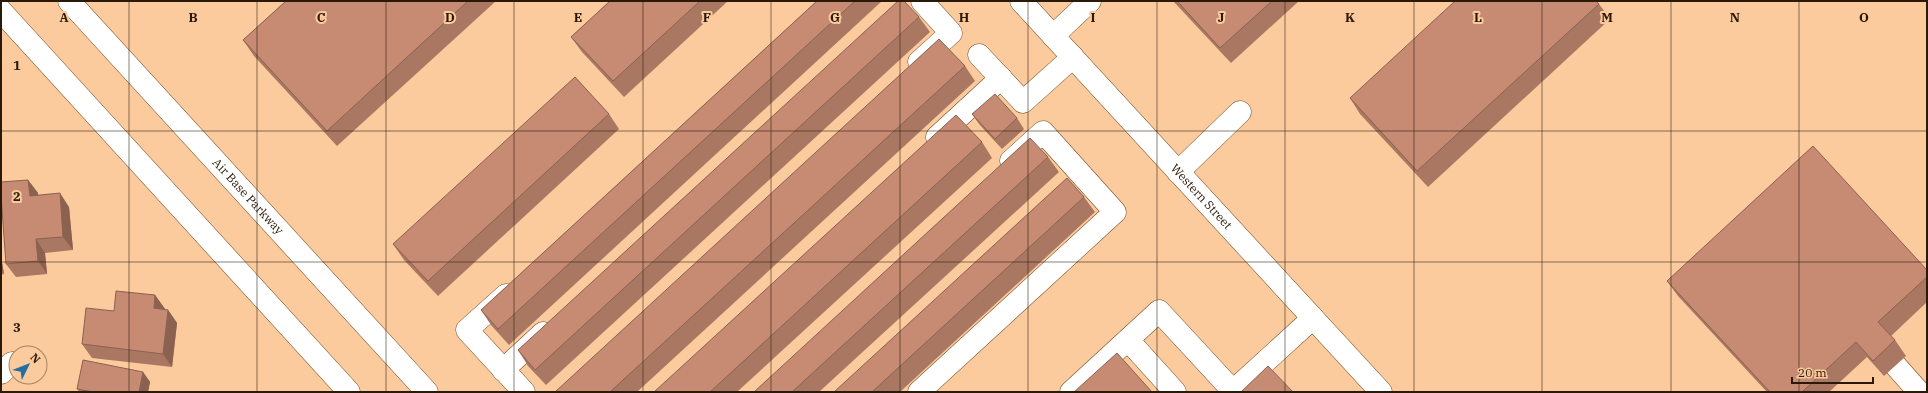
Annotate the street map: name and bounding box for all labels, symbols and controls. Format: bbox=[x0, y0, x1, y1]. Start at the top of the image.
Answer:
text: A bbox=[59, 9, 69, 26]
text: B bbox=[188, 9, 198, 26]
text: C bbox=[317, 9, 326, 26]
text: D bbox=[445, 9, 455, 26]
text: E bbox=[574, 9, 582, 26]
text: F bbox=[703, 9, 711, 26]
text: G bbox=[830, 9, 840, 26]
text: H bbox=[959, 9, 970, 26]
text: I bbox=[1091, 9, 1096, 26]
text: J bbox=[1218, 9, 1225, 26]
text: K bbox=[1345, 9, 1355, 26]
text: L bbox=[1474, 9, 1482, 26]
text: M bbox=[1601, 9, 1613, 26]
text: N bbox=[1730, 9, 1740, 26]
text: O bbox=[1859, 9, 1869, 26]
text: 1 bbox=[13, 57, 21, 74]
street label: Air Base Parkway bbox=[210, 155, 287, 238]
street label: Western Street bbox=[1168, 161, 1235, 232]
text: 2 bbox=[13, 188, 21, 205]
text: 3 bbox=[13, 319, 21, 336]
north arrow bbox=[8, 345, 48, 385]
text: N bbox=[27, 350, 44, 366]
scale bar bbox=[1792, 359, 1873, 385]
text: 20 m bbox=[1798, 365, 1827, 380]

